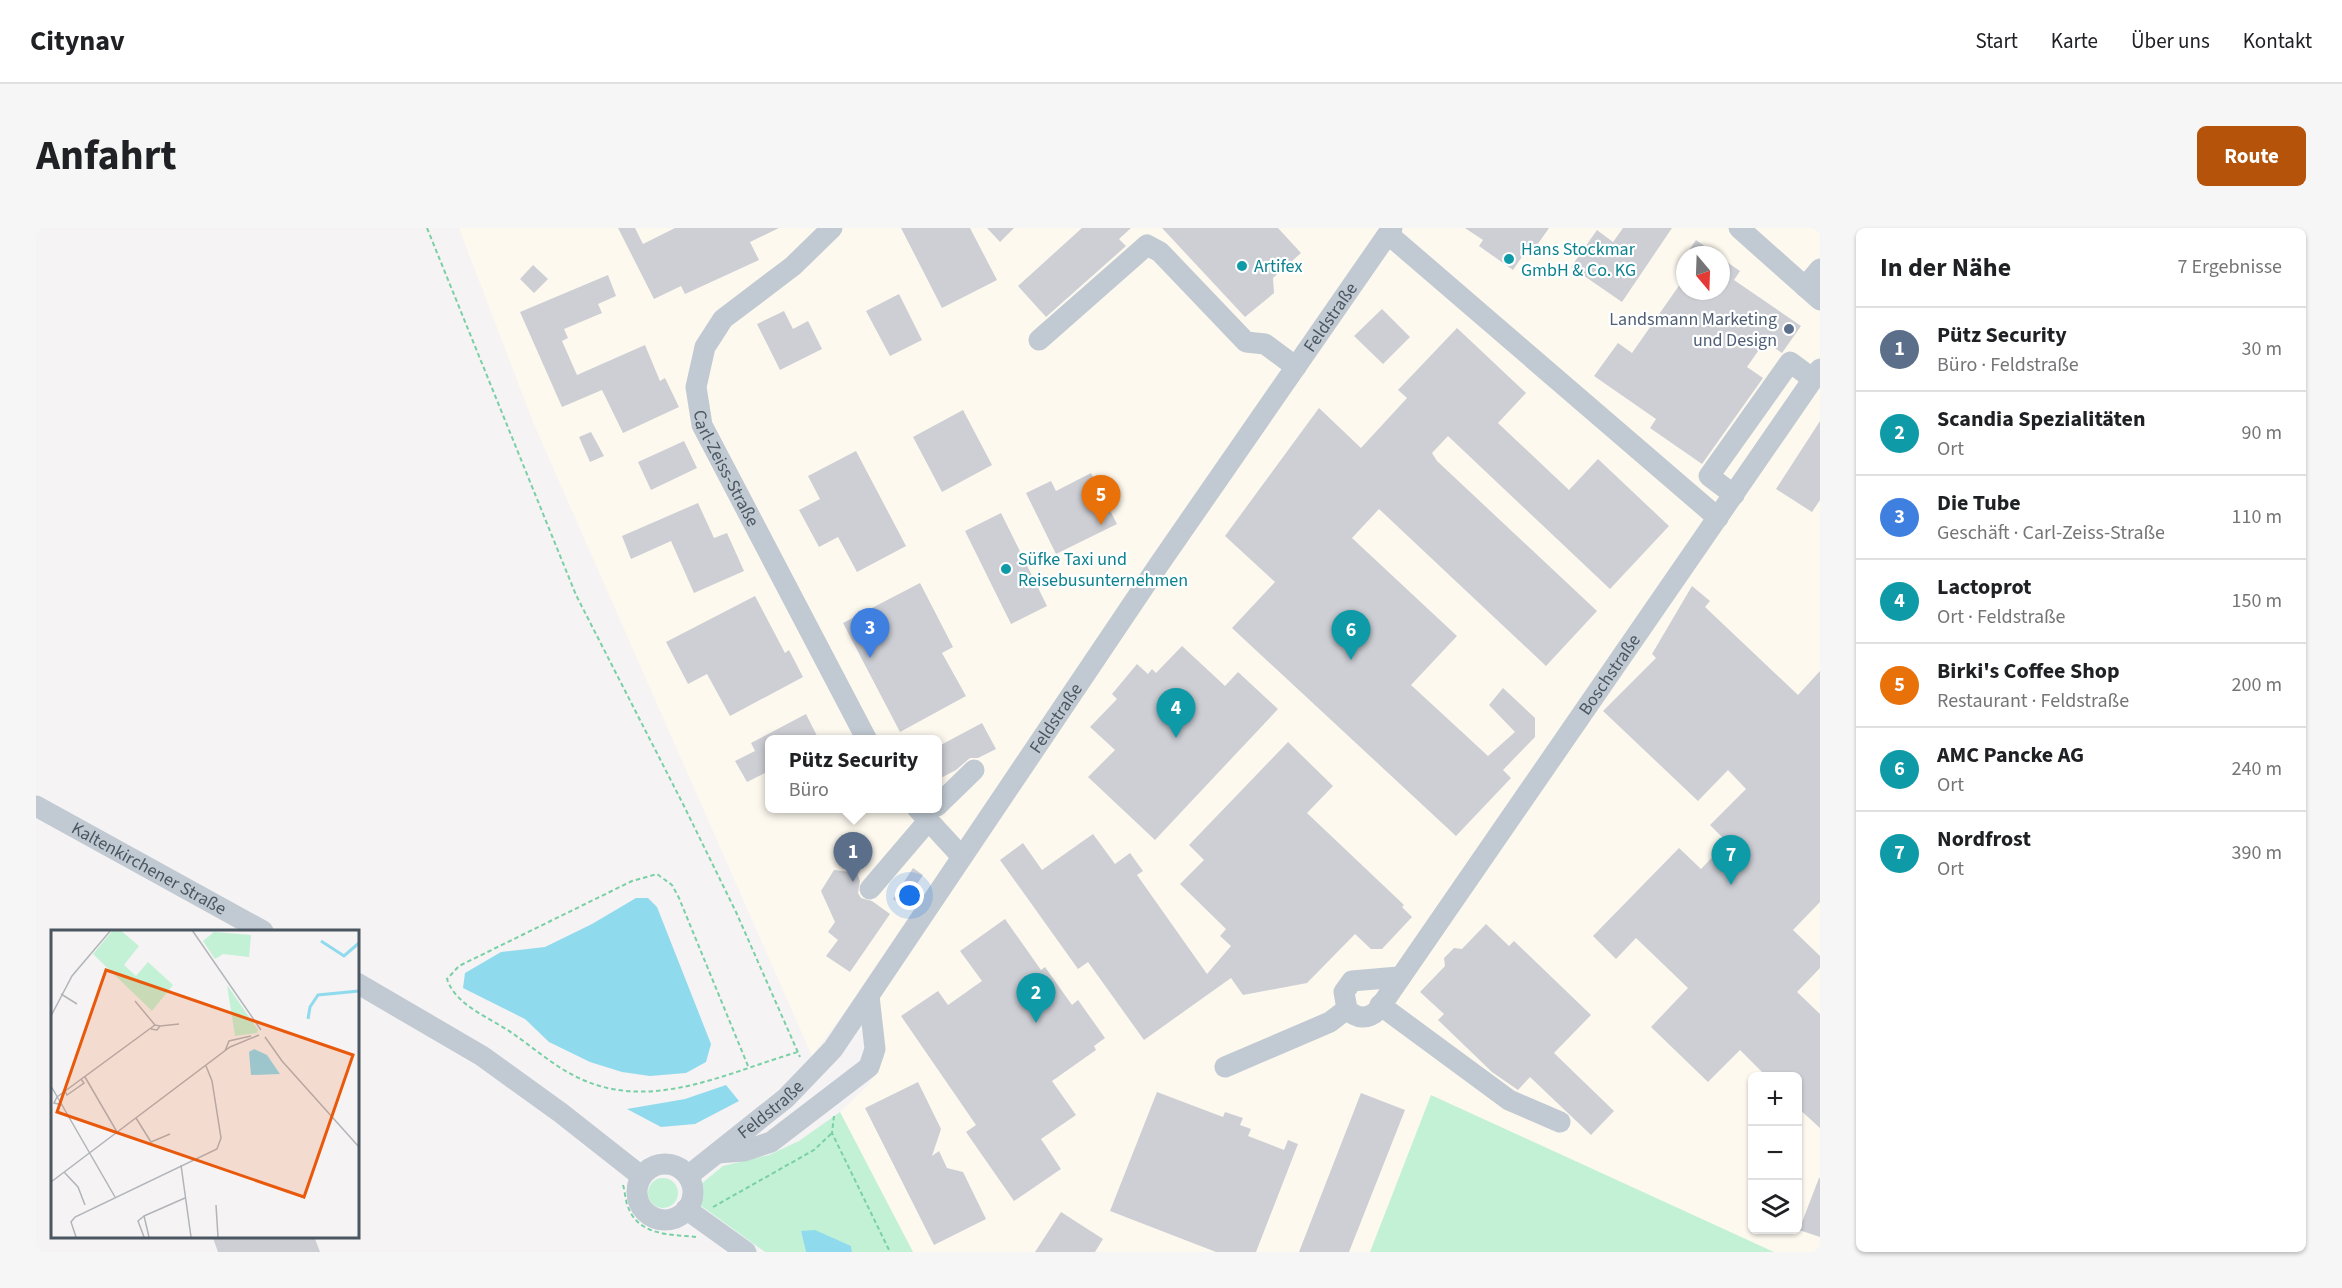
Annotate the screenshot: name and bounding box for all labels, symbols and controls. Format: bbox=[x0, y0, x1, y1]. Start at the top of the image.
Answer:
text: Citynav bbox=[30, 21, 125, 61]
text: Start bbox=[1975, 26, 2018, 56]
text: Karte bbox=[2051, 26, 2098, 56]
text: Über uns bbox=[2131, 26, 2210, 56]
text: Kontakt bbox=[2243, 26, 2312, 56]
text: Anfahrt bbox=[36, 126, 177, 186]
button: Route bbox=[2197, 126, 2306, 186]
place label: Hans Stockmar GmbH & Co. KG bbox=[1521, 237, 1636, 283]
north arrow bbox=[1676, 246, 1730, 300]
text: In der Nähe bbox=[1880, 249, 2011, 286]
marker: Hans Stockmar GmbH & Co. KG bbox=[1502, 252, 1516, 266]
text: 7 Ergebnisse bbox=[2177, 253, 2282, 281]
place label: Artifex bbox=[1254, 254, 1302, 279]
marker: Artifex bbox=[1235, 259, 1249, 273]
street label: Feldstraße bbox=[1298, 277, 1364, 357]
place label: Landsmann Marketing und Design bbox=[1609, 307, 1777, 353]
text: Pütz Security bbox=[1937, 319, 2067, 351]
marker: Landsmann Marketing und Design bbox=[1782, 322, 1796, 336]
text: 1 bbox=[1894, 335, 1905, 363]
text: 30 m bbox=[2242, 335, 2282, 363]
text: Büro · Feldstraße bbox=[1937, 351, 2079, 379]
text: Scandia Spezialitäten bbox=[1937, 403, 2146, 435]
street label: Carl-Zeiss-Straße bbox=[687, 408, 765, 531]
text: 2 bbox=[1894, 419, 1905, 447]
text: 90 m bbox=[2242, 419, 2282, 447]
text: Ort bbox=[1937, 435, 1964, 463]
pin: 5 bbox=[1082, 476, 1120, 525]
text: Die Tube bbox=[1937, 487, 2021, 519]
text: 3 bbox=[1894, 503, 1905, 531]
text: 110 m bbox=[2232, 503, 2282, 531]
text: Geschäft · Carl-Zeiss-Straße bbox=[1937, 519, 2165, 547]
place label: Süfke Taxi und Reisebusunternehmen bbox=[1018, 547, 1188, 593]
marker: Süfke Taxi und Reisebusunternehmen bbox=[999, 562, 1013, 576]
text: Lactoprot bbox=[1937, 571, 2032, 603]
text: 4 bbox=[1894, 587, 1905, 615]
text: 150 m bbox=[2232, 587, 2282, 615]
text: Ort · Feldstraße bbox=[1937, 603, 2065, 631]
pin: 3 bbox=[850, 608, 890, 658]
pin: 6 bbox=[1332, 610, 1370, 660]
street label: Boschstraße bbox=[1573, 629, 1647, 720]
text: Birki's Coffee Shop bbox=[1937, 655, 2120, 687]
text: 5 bbox=[1894, 671, 1905, 699]
text: 200 m bbox=[2232, 671, 2282, 699]
street label: Feldstraße bbox=[1023, 678, 1089, 758]
text: Restaurant · Feldstraße bbox=[1937, 687, 2129, 715]
pin: 4 bbox=[1156, 688, 1196, 738]
popup bbox=[765, 735, 942, 813]
text: AMC Pancke AG bbox=[1937, 739, 2084, 771]
text: Pütz Security bbox=[789, 744, 918, 776]
text: 6 bbox=[1894, 755, 1905, 783]
text: 240 m bbox=[2232, 755, 2282, 783]
text: Ort bbox=[1937, 771, 1964, 799]
text: Büro bbox=[789, 776, 829, 804]
street label: Kaltenkirchener Straße bbox=[67, 816, 231, 921]
text: Nordfrost bbox=[1937, 823, 2031, 855]
pin: 1 bbox=[834, 832, 872, 882]
pin: 7 bbox=[1712, 836, 1750, 885]
text: 7 bbox=[1894, 839, 1905, 867]
text: 390 m bbox=[2232, 839, 2282, 867]
text: Ort bbox=[1937, 855, 1964, 883]
your location bbox=[895, 881, 924, 910]
inset map bbox=[51, 930, 358, 1237]
pin: 2 bbox=[1016, 974, 1056, 1023]
map controls bbox=[1748, 1072, 1802, 1234]
button: + bbox=[1748, 1072, 1802, 1126]
street label: Feldstraße bbox=[732, 1075, 810, 1145]
button: − bbox=[1748, 1126, 1802, 1180]
button: layers bbox=[1748, 1180, 1802, 1234]

